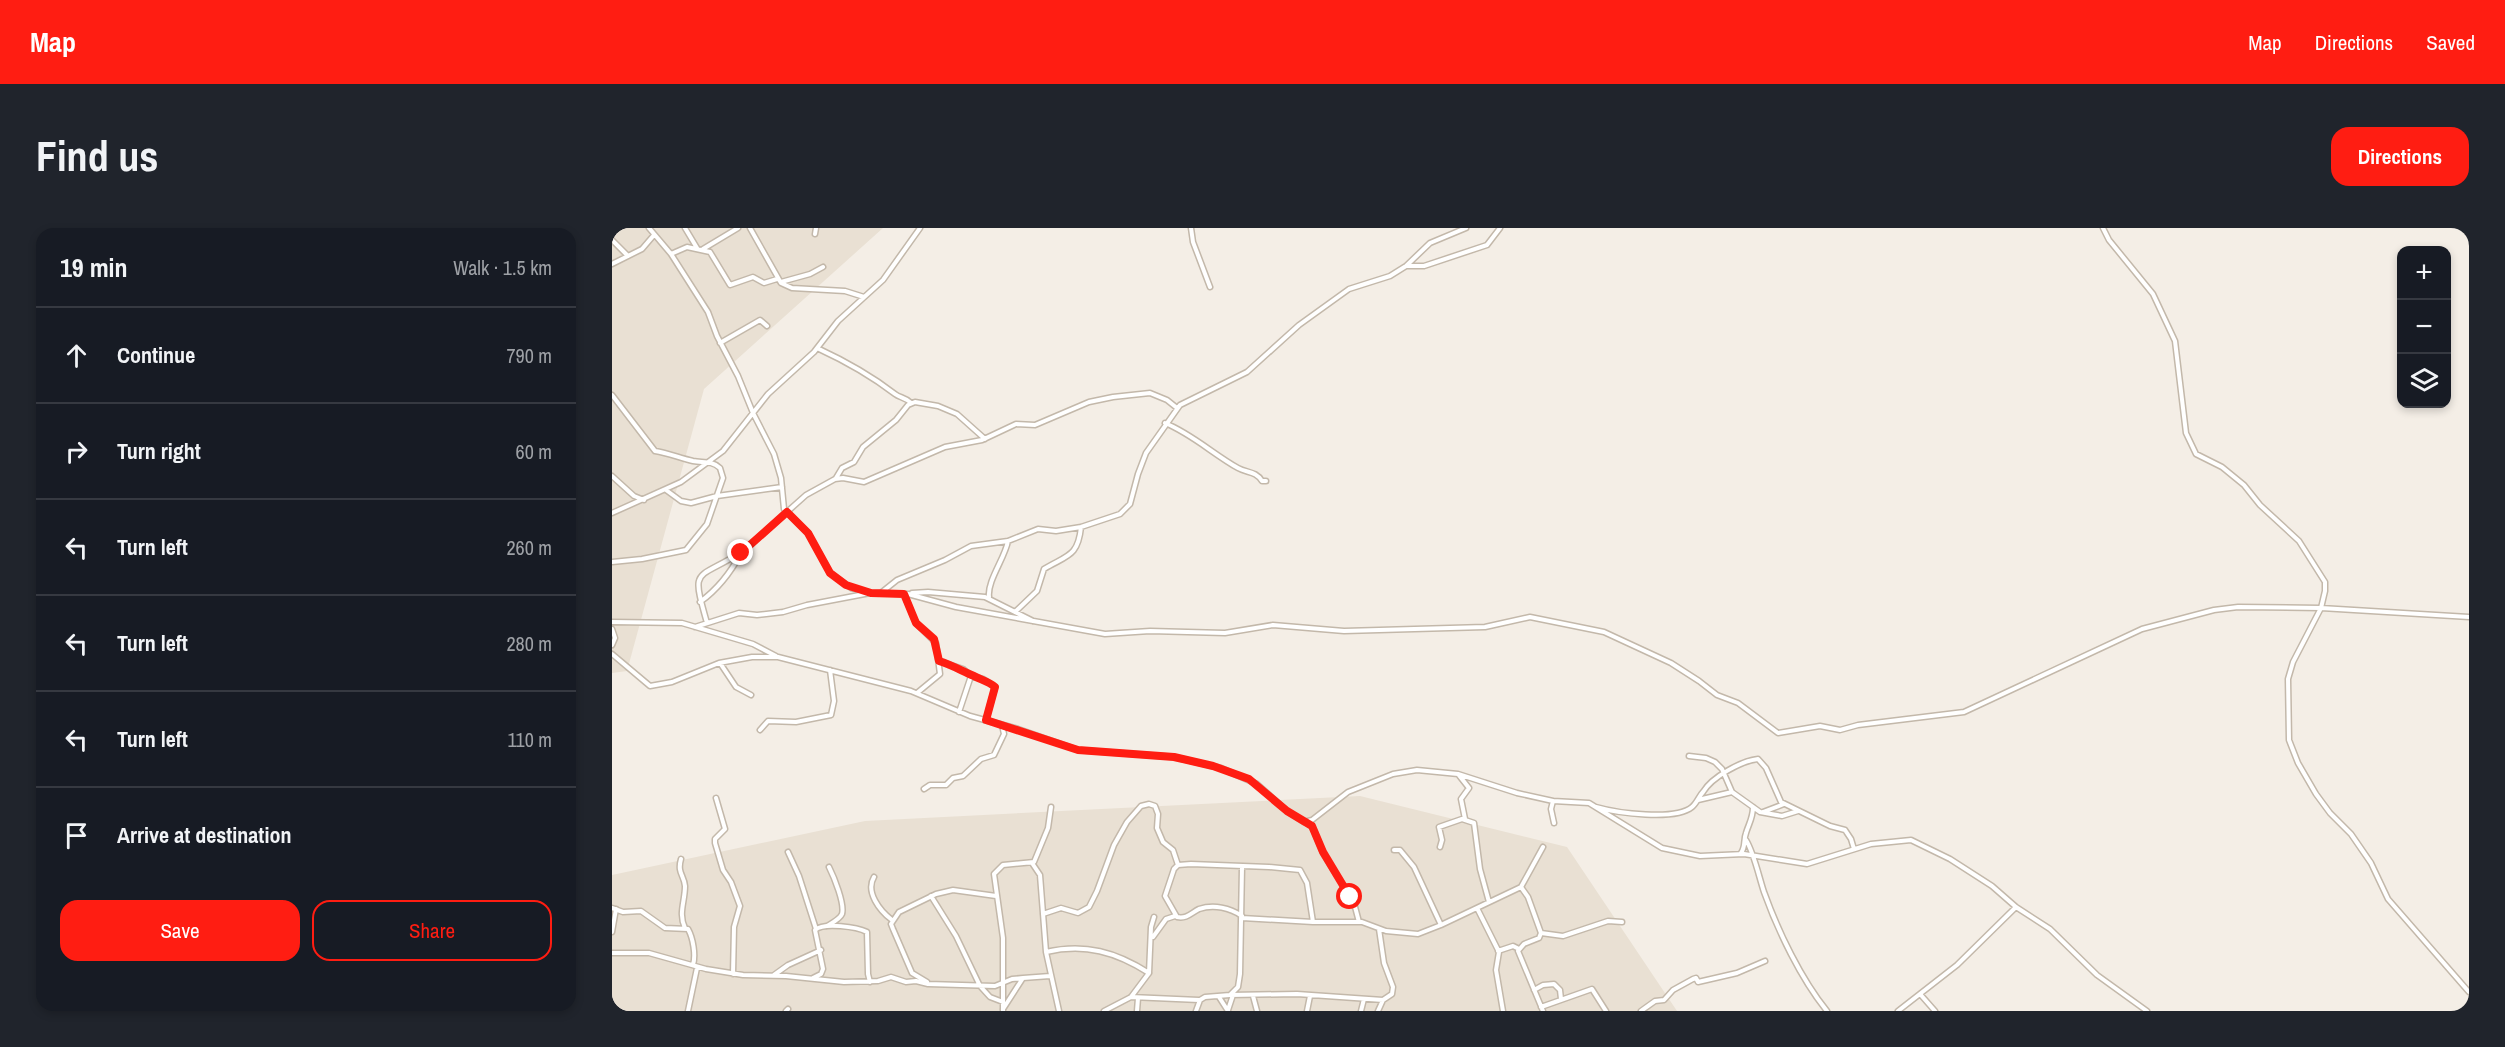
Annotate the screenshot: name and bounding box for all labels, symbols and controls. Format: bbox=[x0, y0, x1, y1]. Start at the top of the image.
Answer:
text: Map bbox=[30, 23, 76, 61]
text: Map bbox=[2248, 28, 2282, 57]
text: Directions bbox=[2315, 28, 2393, 57]
text: Saved bbox=[2426, 28, 2475, 57]
button: Directions bbox=[2331, 127, 2469, 186]
text: Find us bbox=[36, 128, 158, 184]
map controls bbox=[2397, 246, 2451, 408]
button: + bbox=[2397, 246, 2451, 300]
text: 19 min bbox=[60, 250, 128, 285]
text: Walk · 1.5 km bbox=[453, 254, 552, 281]
button: − bbox=[2397, 300, 2451, 354]
icon: ahead bbox=[60, 339, 93, 372]
text: Continue bbox=[117, 340, 195, 370]
text: 790 m bbox=[506, 342, 552, 369]
button: layers bbox=[2397, 354, 2451, 408]
icon: right bbox=[60, 435, 93, 468]
text: Turn right bbox=[117, 436, 201, 466]
text: 60 m bbox=[516, 438, 552, 465]
icon: left bbox=[60, 531, 93, 564]
text: Turn left bbox=[117, 532, 188, 562]
text: 260 m bbox=[506, 534, 552, 561]
route end bbox=[727, 539, 753, 565]
icon: left bbox=[60, 627, 93, 660]
text: Turn left bbox=[117, 628, 188, 658]
text: 280 m bbox=[506, 630, 552, 657]
icon: left bbox=[60, 723, 93, 756]
text: Turn left bbox=[117, 724, 188, 754]
text: 110 m bbox=[508, 726, 552, 753]
icon: arrive bbox=[60, 819, 93, 852]
text: Arrive at destination bbox=[117, 820, 291, 850]
route start bbox=[1336, 883, 1362, 909]
button: Save bbox=[60, 900, 300, 961]
button: Share bbox=[312, 900, 552, 961]

